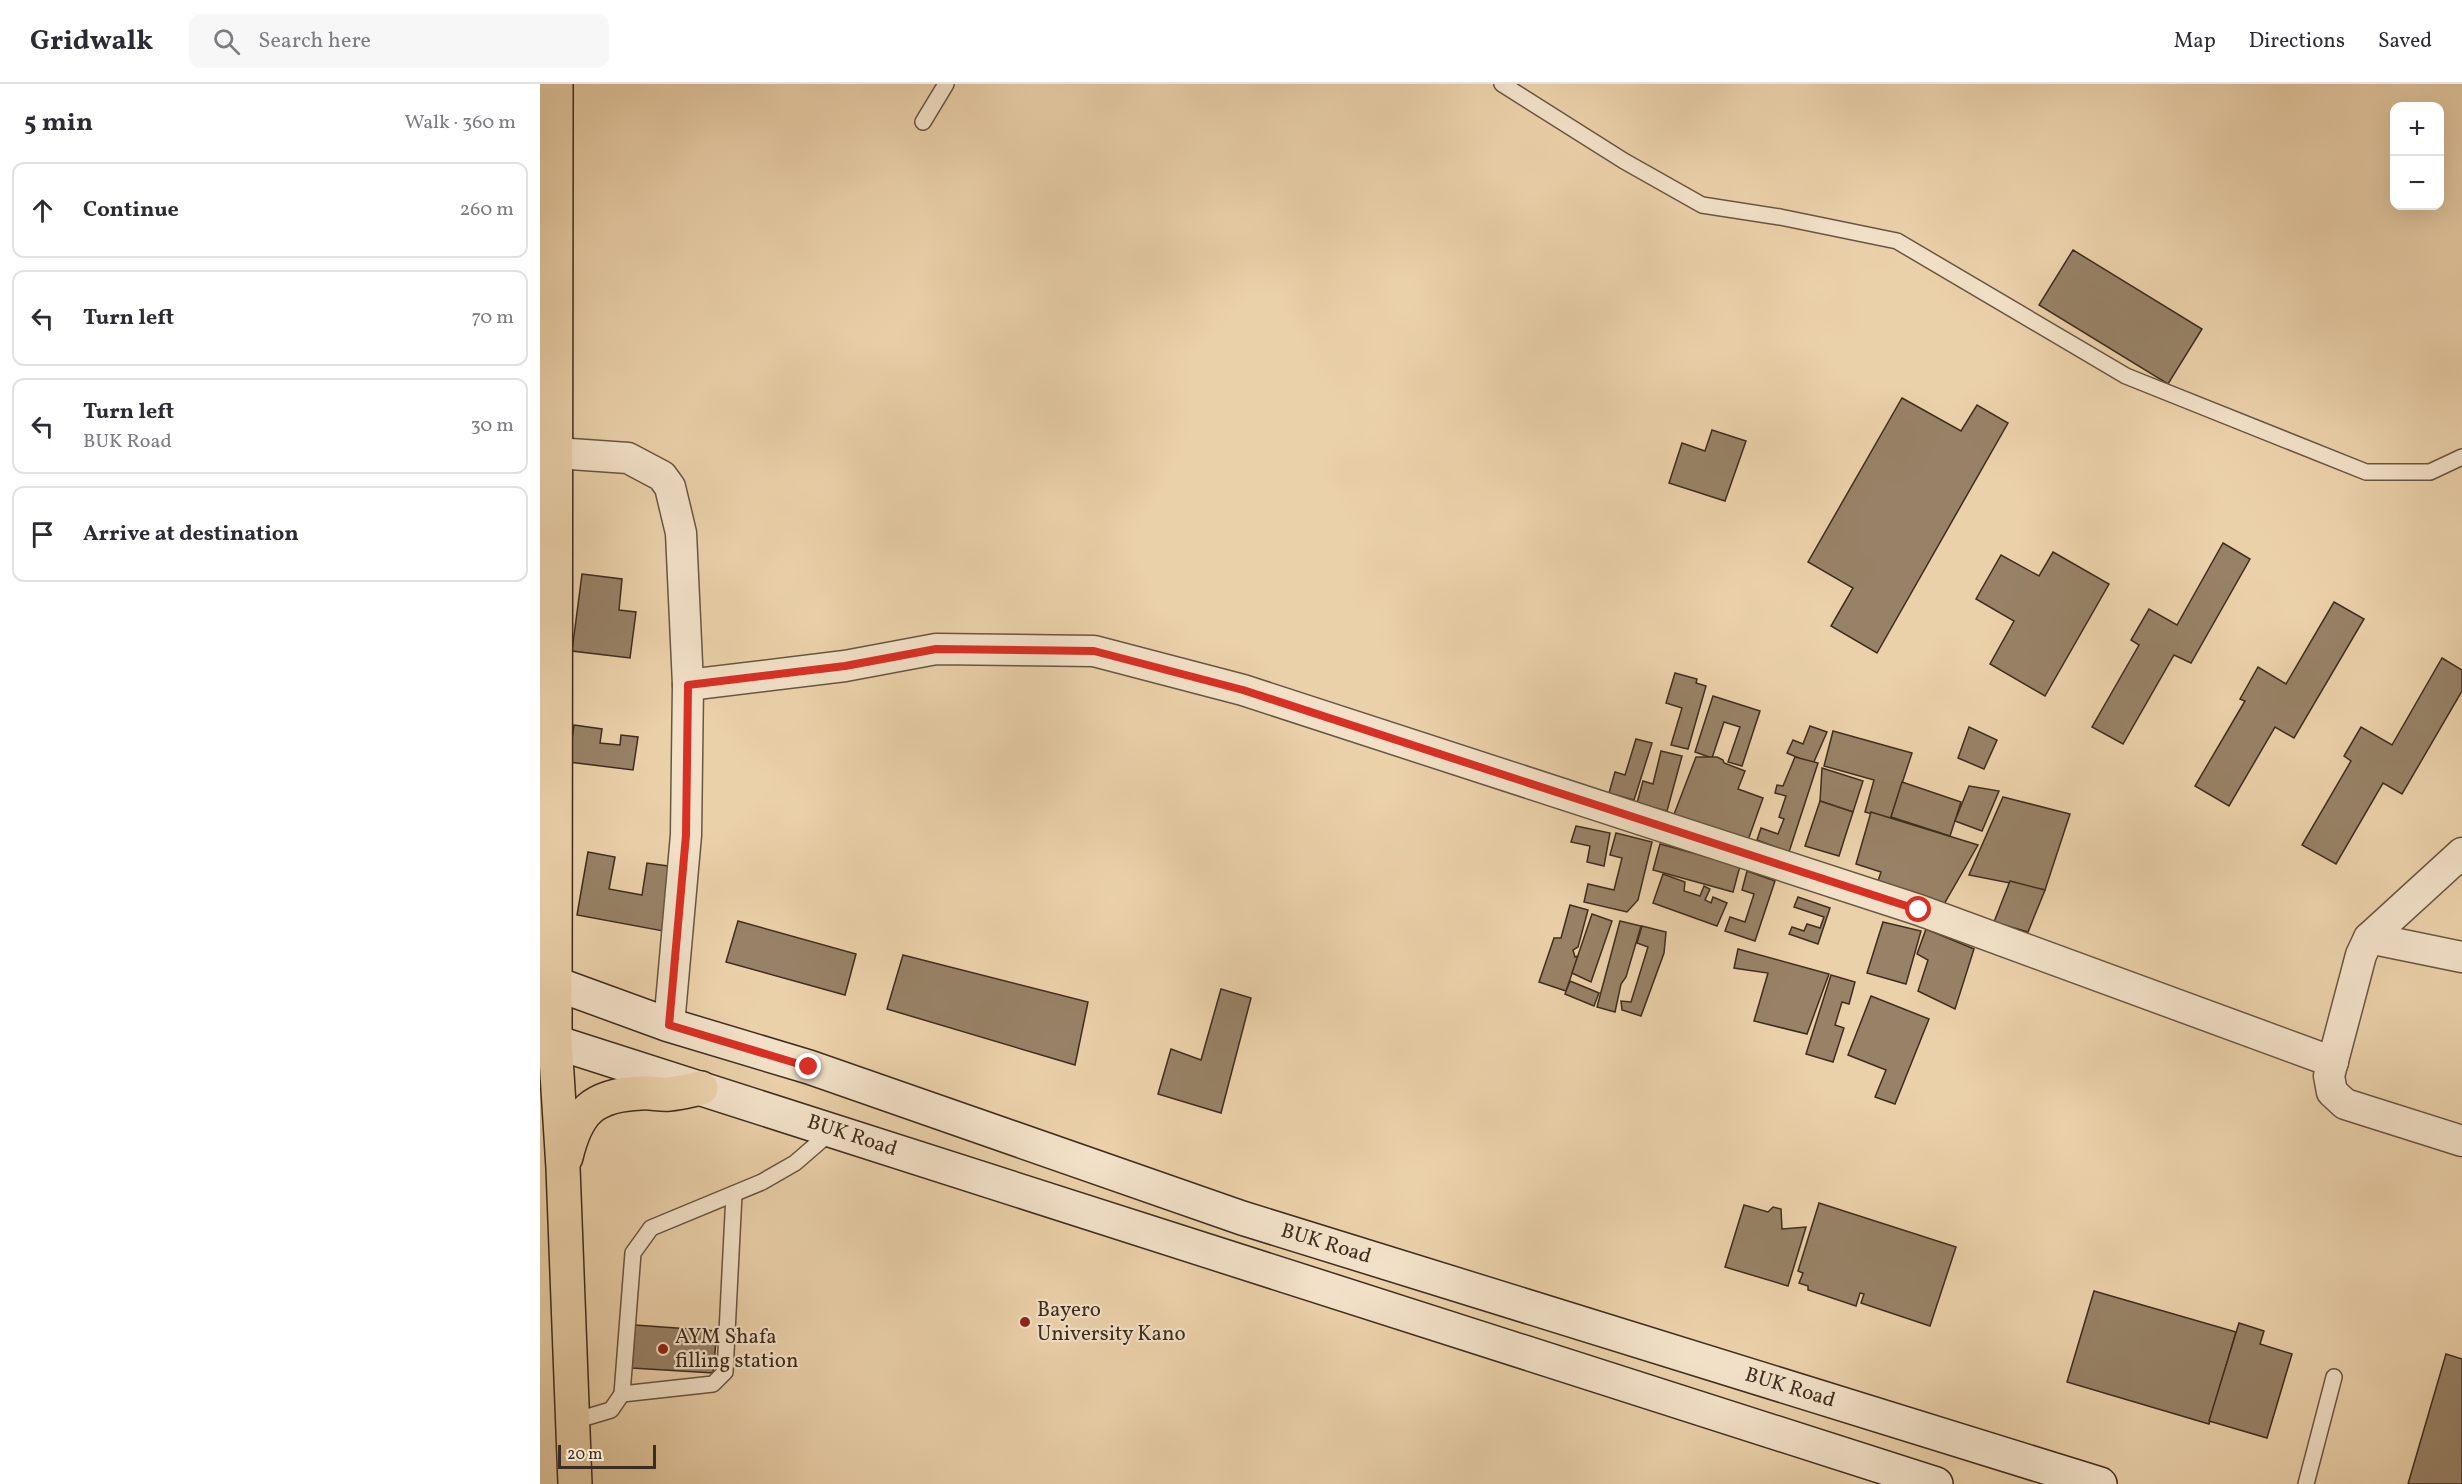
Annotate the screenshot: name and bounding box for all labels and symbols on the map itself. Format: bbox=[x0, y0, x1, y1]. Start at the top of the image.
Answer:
route start bbox=[1905, 896, 1931, 922]
route end bbox=[795, 1053, 821, 1079]
street label: BUK Road bbox=[803, 1108, 901, 1164]
street label: BUK Road bbox=[1277, 1217, 1375, 1271]
place label: Bayero University Kano bbox=[1037, 1296, 1186, 1349]
marker: Bayero University Kano bbox=[1018, 1315, 1032, 1329]
place label: AYM Shafa filling station bbox=[675, 1323, 798, 1376]
marker: AYM Shafa filling station bbox=[656, 1342, 670, 1356]
street label: BUK Road bbox=[1741, 1361, 1839, 1415]
scale bar bbox=[558, 1442, 656, 1470]

